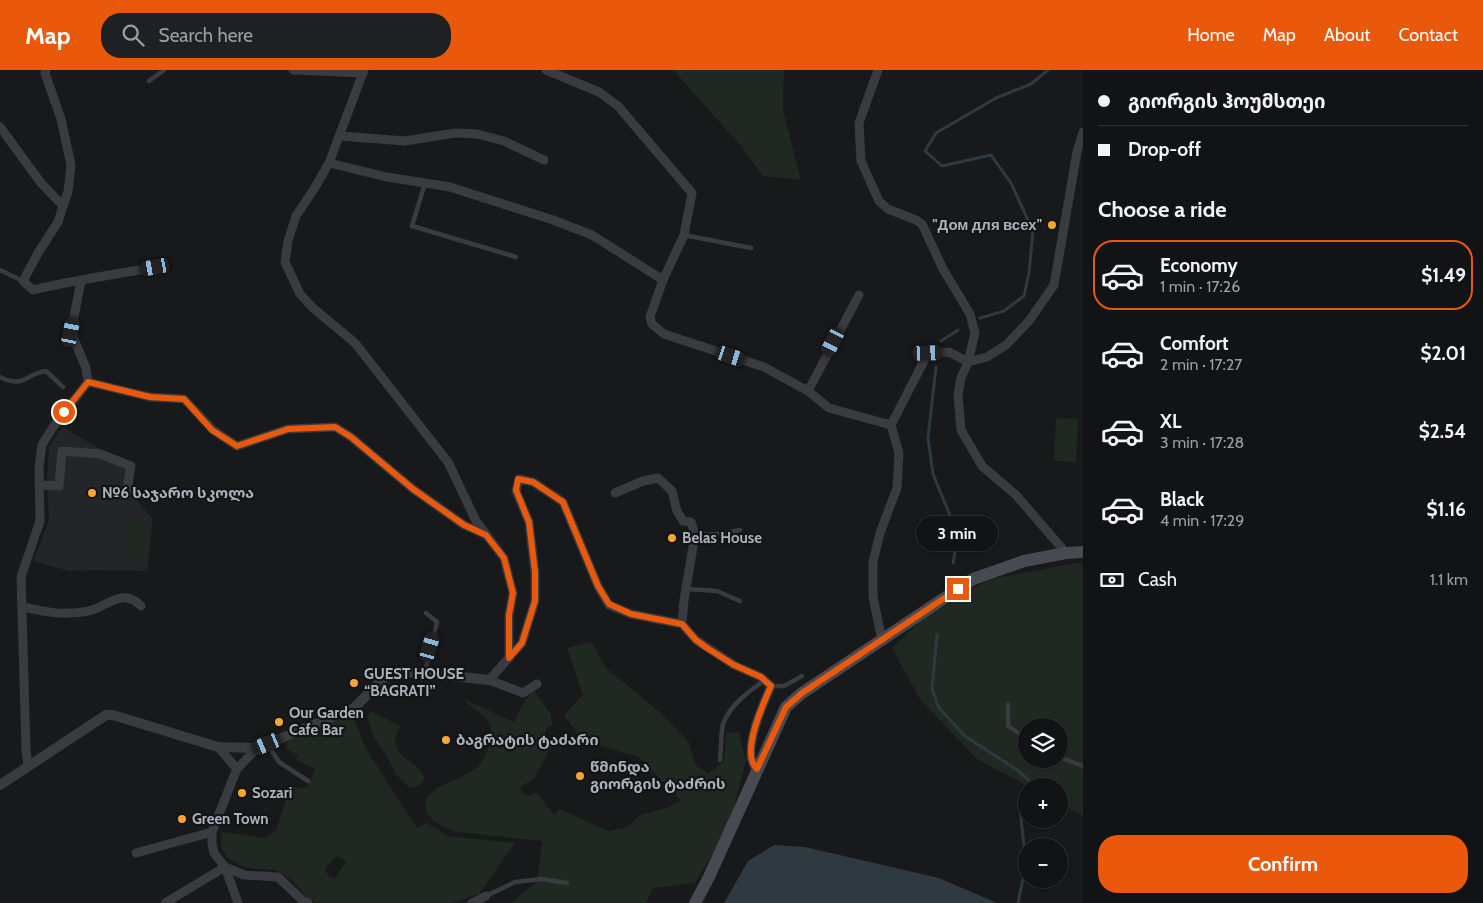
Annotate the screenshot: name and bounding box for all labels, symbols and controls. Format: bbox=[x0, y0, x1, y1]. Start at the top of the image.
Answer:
search box bbox=[101, 13, 451, 58]
text: Map bbox=[25, 21, 71, 50]
icon: search bbox=[119, 21, 147, 49]
text: Search here bbox=[159, 24, 253, 47]
text: Home bbox=[1187, 24, 1235, 46]
text: Map bbox=[1263, 24, 1296, 46]
text: About bbox=[1324, 24, 1370, 46]
text: Contact bbox=[1398, 24, 1458, 46]
text: გიორგის ჰოუმსთეი bbox=[1128, 90, 1326, 113]
text: Drop-off bbox=[1128, 138, 1201, 161]
text: Choose a ride bbox=[1098, 196, 1227, 223]
place label: "Дом для всех" bbox=[932, 216, 1042, 234]
marker: "Дом для всех" bbox=[1046, 219, 1058, 231]
icon: car bbox=[1100, 253, 1145, 298]
text: Economy bbox=[1160, 254, 1238, 277]
car bbox=[138, 257, 171, 277]
text: $1.49 bbox=[1421, 264, 1466, 287]
text: 1 min · 17:26 bbox=[1160, 277, 1240, 296]
car bbox=[60, 316, 81, 348]
car bbox=[819, 325, 846, 359]
icon: car bbox=[1100, 331, 1145, 376]
text: Comfort bbox=[1160, 332, 1229, 355]
text: $2.01 bbox=[1420, 342, 1466, 365]
car bbox=[714, 344, 747, 368]
car bbox=[912, 345, 943, 361]
text: 2 min · 17:27 bbox=[1160, 355, 1242, 374]
route start bbox=[53, 401, 75, 423]
icon: car bbox=[1100, 409, 1145, 454]
text: XL bbox=[1160, 410, 1181, 433]
text: $2.54 bbox=[1419, 420, 1466, 443]
text: 3 min · 17:28 bbox=[1160, 433, 1244, 452]
place label: №6 საჯარო სკოლა bbox=[102, 484, 254, 502]
marker: №6 საჯარო სკოლა bbox=[86, 487, 98, 499]
icon: car bbox=[1100, 487, 1145, 532]
text: Black bbox=[1160, 488, 1204, 511]
text: $1.16 bbox=[1426, 498, 1466, 521]
text: 4 min · 17:29 bbox=[1160, 511, 1244, 530]
callout: 3 min bbox=[917, 516, 999, 552]
text: 3 min bbox=[938, 524, 976, 543]
place label: Belas House bbox=[682, 529, 762, 547]
marker: Belas House bbox=[666, 532, 678, 544]
icon: cash bbox=[1098, 566, 1126, 594]
text: Cash bbox=[1138, 568, 1177, 591]
text: 1.1 km bbox=[1430, 570, 1468, 589]
route end bbox=[947, 578, 969, 600]
car bbox=[418, 631, 441, 663]
place label: GUEST HOUSE “BAGRATI” bbox=[364, 665, 464, 700]
marker: GUEST HOUSE “BAGRATI” bbox=[348, 677, 360, 689]
place label: Our Garden Cafe Bar bbox=[289, 704, 364, 739]
marker: Our Garden Cafe Bar bbox=[273, 716, 285, 728]
map controls bbox=[1018, 718, 1068, 888]
button: layers bbox=[1018, 718, 1068, 768]
car bbox=[250, 731, 283, 757]
place label: ბაგრატის ტაძარი bbox=[456, 731, 599, 749]
marker: ბაგრატის ტაძარი bbox=[440, 734, 452, 746]
place label: წმინდა გიორგის ტაძრის bbox=[590, 758, 726, 793]
marker: წმინდა გიორგის ტაძრის bbox=[574, 770, 586, 782]
button: + bbox=[1018, 778, 1068, 828]
place label: Sozari bbox=[252, 784, 292, 802]
marker: Sozari bbox=[236, 787, 248, 799]
place label: Green Town bbox=[192, 810, 269, 828]
marker: Green Town bbox=[176, 813, 188, 825]
button: Confirm bbox=[1098, 835, 1468, 893]
button: − bbox=[1018, 838, 1068, 888]

